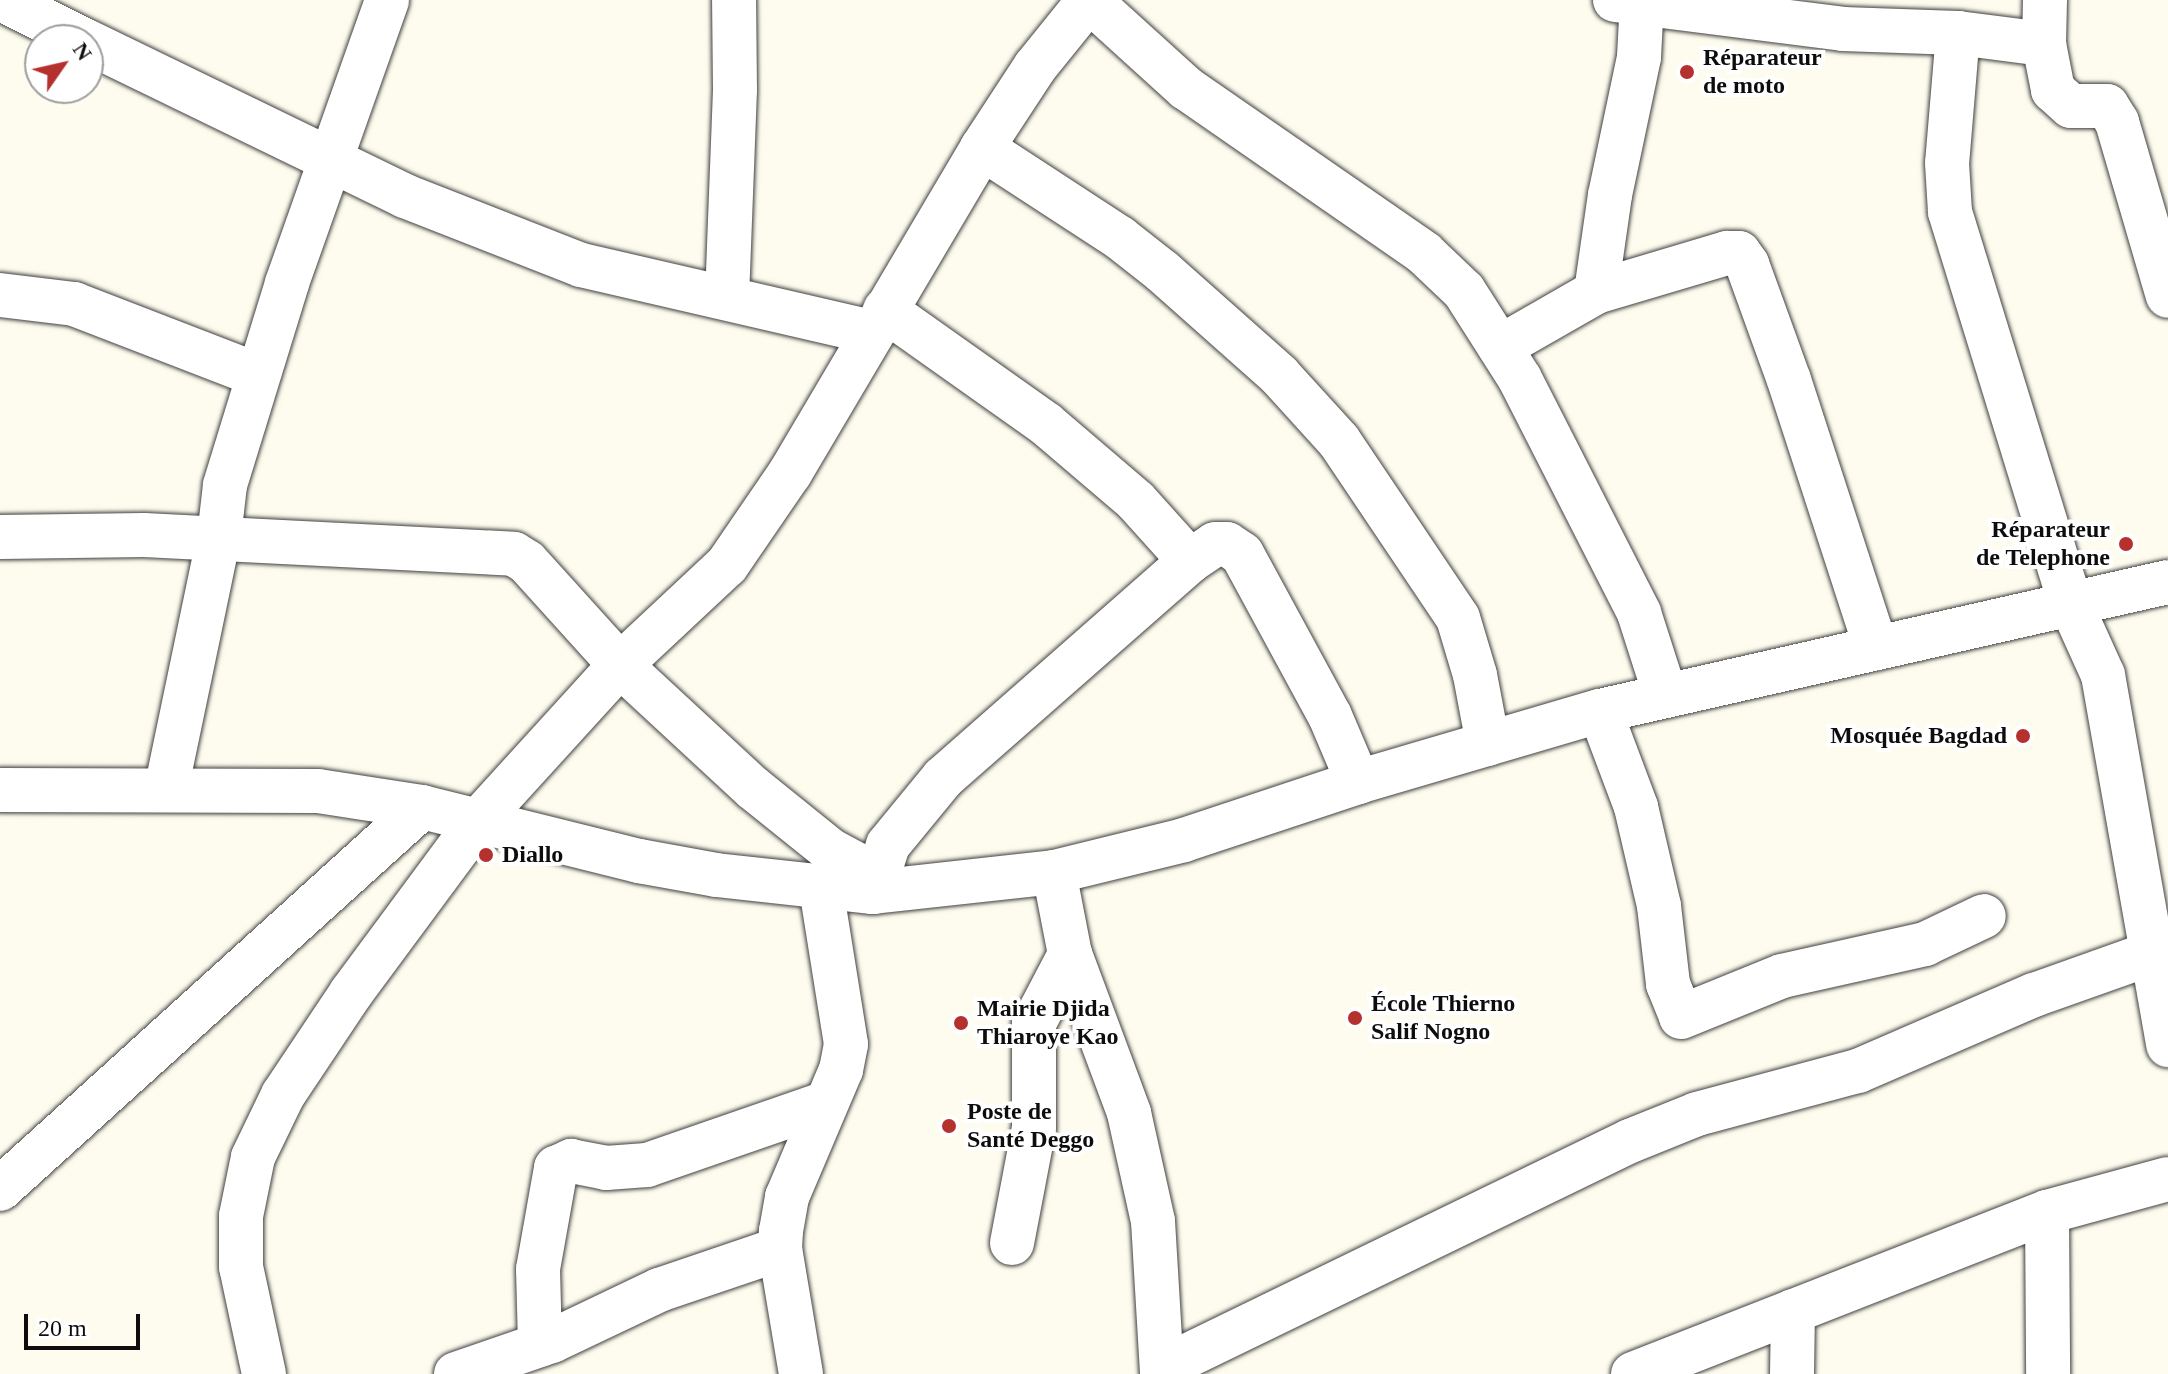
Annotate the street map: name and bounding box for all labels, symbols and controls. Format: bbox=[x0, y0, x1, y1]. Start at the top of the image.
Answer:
north arrow bbox=[24, 24, 104, 104]
text: N bbox=[68, 38, 97, 65]
place label: Réparateur de moto bbox=[1703, 44, 1822, 100]
marker: Réparateur de moto bbox=[1678, 63, 1696, 81]
place label: Réparateur de Telephone bbox=[1976, 516, 2110, 572]
marker: Réparateur de Telephone bbox=[2117, 535, 2135, 553]
place label: Mosquée Bagdad bbox=[1830, 722, 2007, 750]
marker: Mosquée Bagdad bbox=[2014, 727, 2032, 745]
place label: Diallo bbox=[502, 841, 563, 869]
marker: Diallo bbox=[477, 846, 495, 864]
place label: École Thierno Salif Nogno bbox=[1371, 990, 1516, 1046]
place label: Mairie Djida Thiaroye Kao bbox=[977, 995, 1119, 1051]
marker: École Thierno Salif Nogno bbox=[1346, 1009, 1364, 1027]
marker: Mairie Djida Thiaroye Kao bbox=[952, 1014, 970, 1032]
place label: Poste de Santé Deggo bbox=[967, 1098, 1094, 1154]
marker: Poste de Santé Deggo bbox=[938, 1115, 960, 1137]
scale bar bbox=[28, 1298, 144, 1348]
text: 20 m bbox=[38, 1315, 87, 1341]

